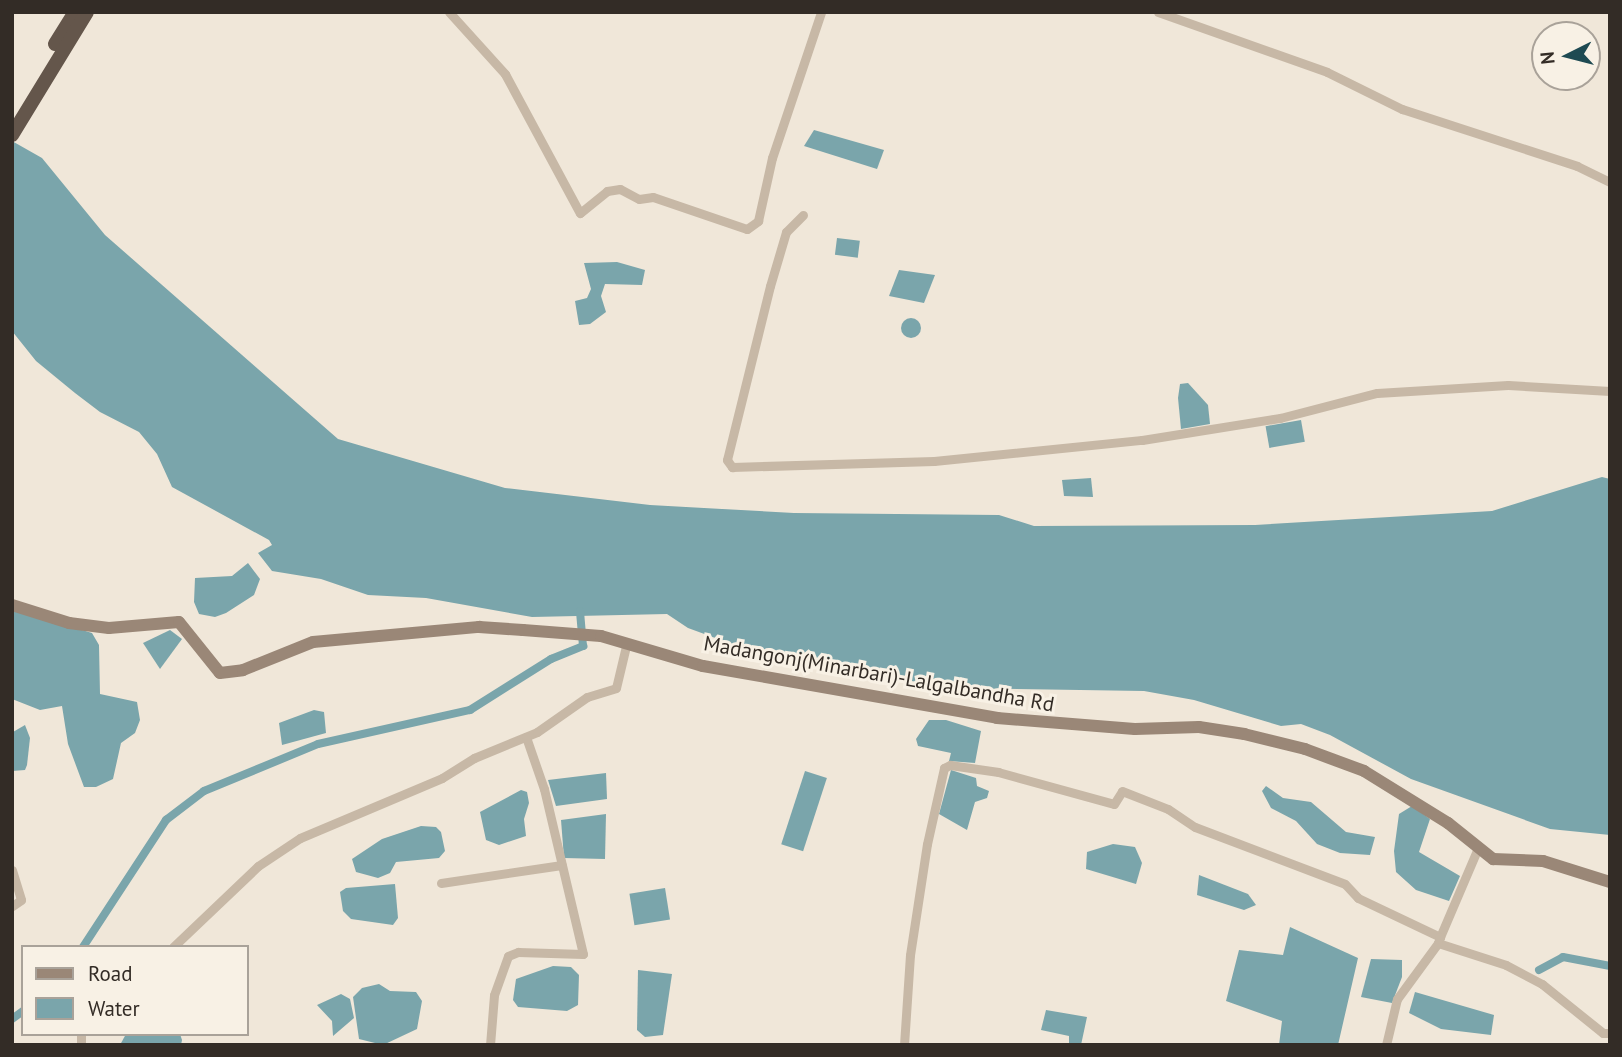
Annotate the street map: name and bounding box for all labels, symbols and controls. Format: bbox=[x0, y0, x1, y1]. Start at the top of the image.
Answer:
north arrow bbox=[1531, 21, 1601, 91]
text: N bbox=[1535, 51, 1560, 65]
street label: Madangonj(Minarbari)-Lalgalbandha Rd bbox=[702, 631, 1056, 717]
legend bbox=[21, 945, 248, 1036]
text: Road bbox=[88, 960, 132, 987]
text: Water bbox=[88, 995, 140, 1022]

